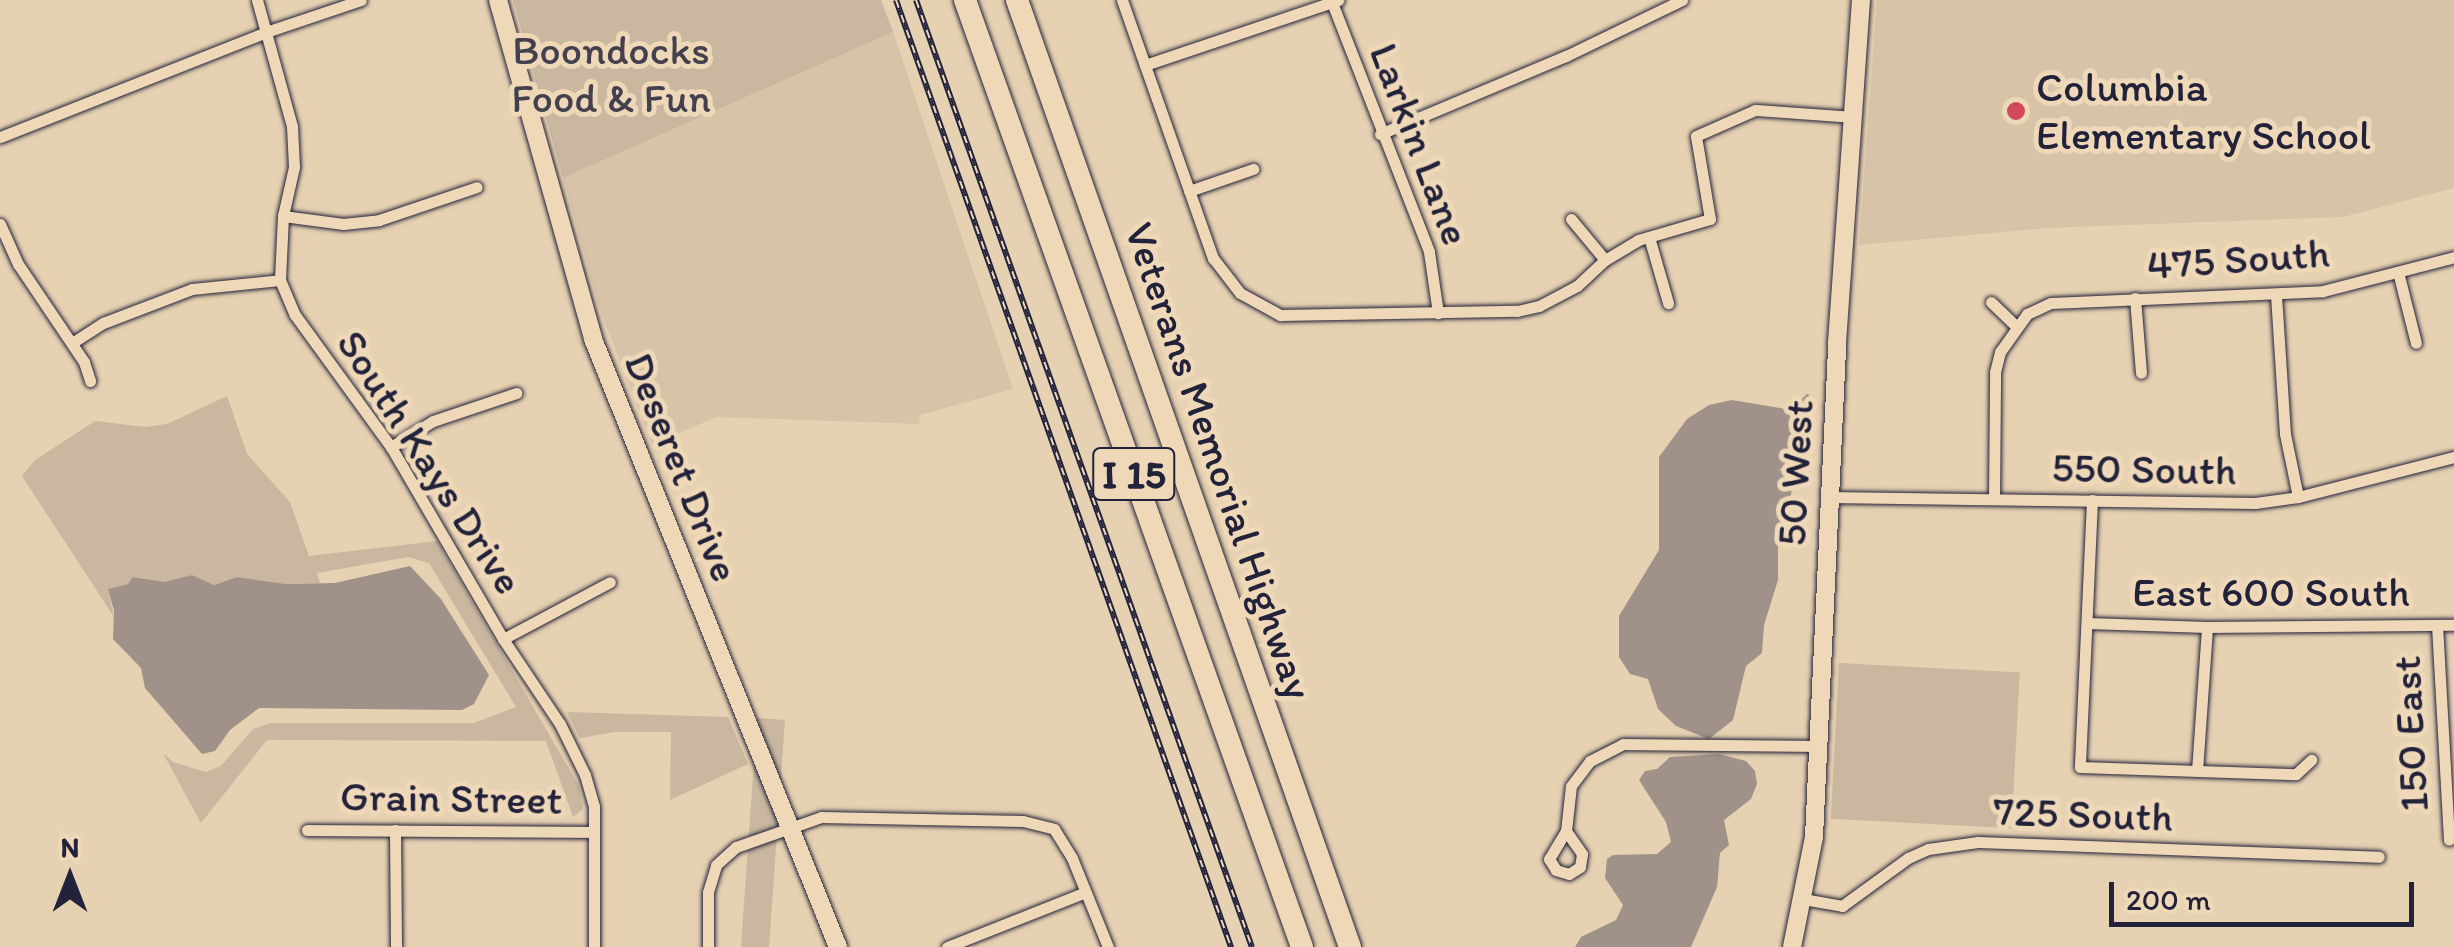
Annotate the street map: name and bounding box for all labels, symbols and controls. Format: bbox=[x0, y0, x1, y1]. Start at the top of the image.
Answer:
park label: Boondocks Food & Fun bbox=[511, 25, 711, 124]
street label: Larkin Lane bbox=[1358, 36, 1482, 252]
place label: Columbia Elementary School bbox=[2036, 62, 2371, 160]
marker: Columbia Elementary School bbox=[2005, 100, 2027, 122]
street label: Veterans Memorial Highway bbox=[1114, 217, 1324, 705]
street label: 475 South bbox=[2145, 227, 2331, 291]
street label: South Kays Drive bbox=[326, 320, 534, 604]
street label: Deseret Drive bbox=[613, 345, 751, 589]
street label: 50 West bbox=[1766, 399, 1824, 547]
road number: I 15 bbox=[1092, 439, 1176, 509]
street label: 550 South bbox=[2051, 442, 2237, 496]
street label: East 600 South bbox=[2132, 567, 2410, 617]
street label: 150 East bbox=[2381, 655, 2439, 813]
street label: Grain Street bbox=[340, 771, 562, 825]
street label: 725 South bbox=[1992, 786, 2174, 842]
north arrow bbox=[20, 827, 120, 927]
text: N bbox=[61, 830, 79, 864]
scale bar bbox=[2114, 862, 2419, 924]
text: 200 m bbox=[2126, 881, 2211, 918]

